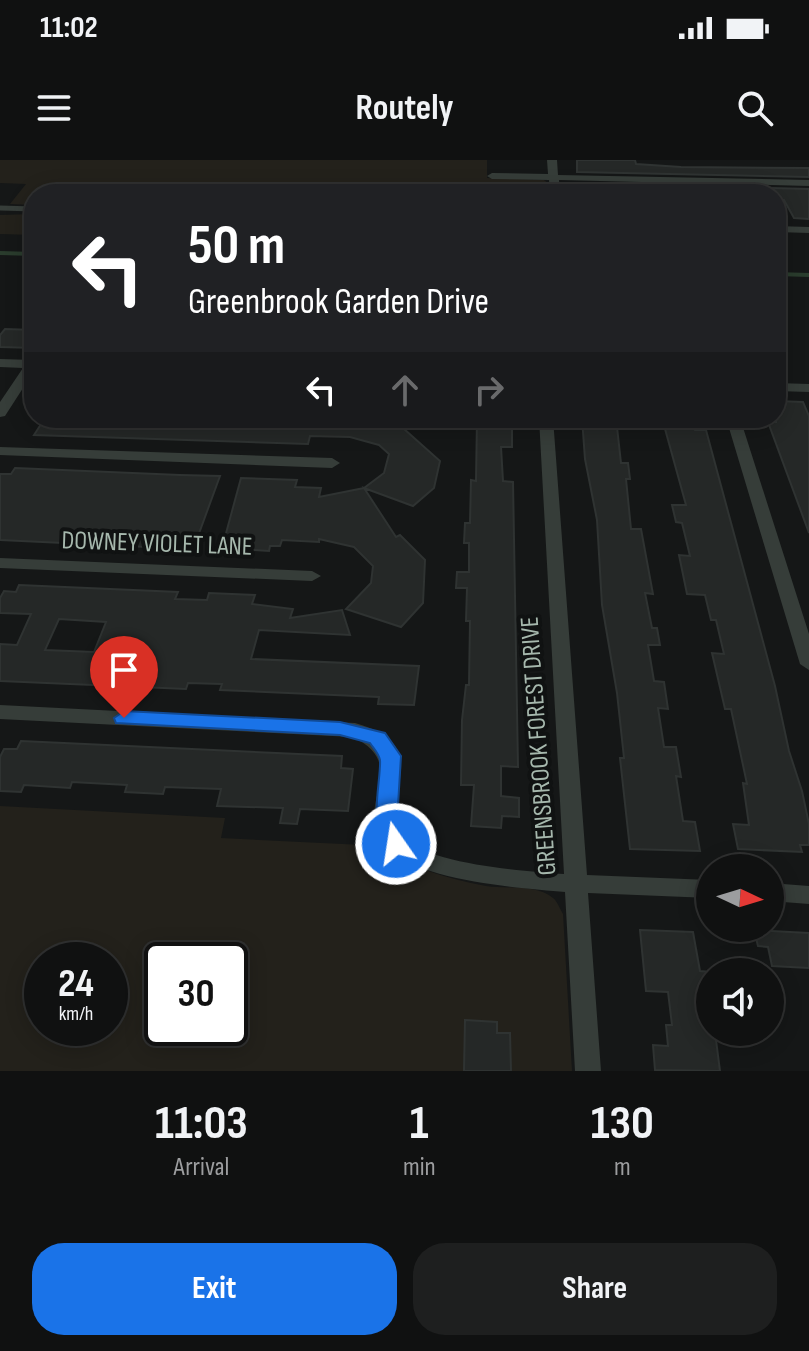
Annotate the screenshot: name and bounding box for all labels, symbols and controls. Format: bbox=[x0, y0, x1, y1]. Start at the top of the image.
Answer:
text: 11:02 bbox=[40, 10, 98, 46]
icon: menu bbox=[32, 86, 76, 130]
icon: search bbox=[733, 86, 777, 130]
text: Routely bbox=[355, 87, 454, 130]
text: 50 m bbox=[188, 213, 285, 280]
icon: left bbox=[56, 216, 160, 320]
text: Greenbrook Garden Drive bbox=[188, 281, 489, 324]
icon: left bbox=[299, 368, 343, 412]
icon: ahead bbox=[383, 368, 427, 412]
icon: right bbox=[467, 368, 511, 412]
street label: DOWNEY VIOLET LANE bbox=[61, 525, 253, 563]
street label: GREENSBROOK FOREST DRIVE bbox=[514, 616, 564, 876]
pin bbox=[90, 636, 158, 718]
icon: arrive bbox=[102, 648, 146, 692]
position arrow bbox=[354, 802, 438, 886]
north arrow bbox=[696, 854, 784, 942]
map controls bbox=[696, 854, 784, 1046]
speed limit sign: 30 bbox=[144, 942, 248, 1046]
button: sound bbox=[696, 958, 784, 1046]
text: 24 bbox=[58, 960, 94, 1008]
text: km/h bbox=[59, 1002, 93, 1026]
text: 11:03 bbox=[155, 1095, 248, 1152]
text: 1 bbox=[410, 1095, 429, 1152]
text: 130 bbox=[591, 1095, 654, 1152]
text: Arrival bbox=[174, 1152, 229, 1183]
text: min bbox=[403, 1152, 436, 1183]
text: m bbox=[614, 1152, 631, 1183]
button: Exit bbox=[32, 1243, 397, 1335]
button: Share bbox=[413, 1243, 777, 1335]

